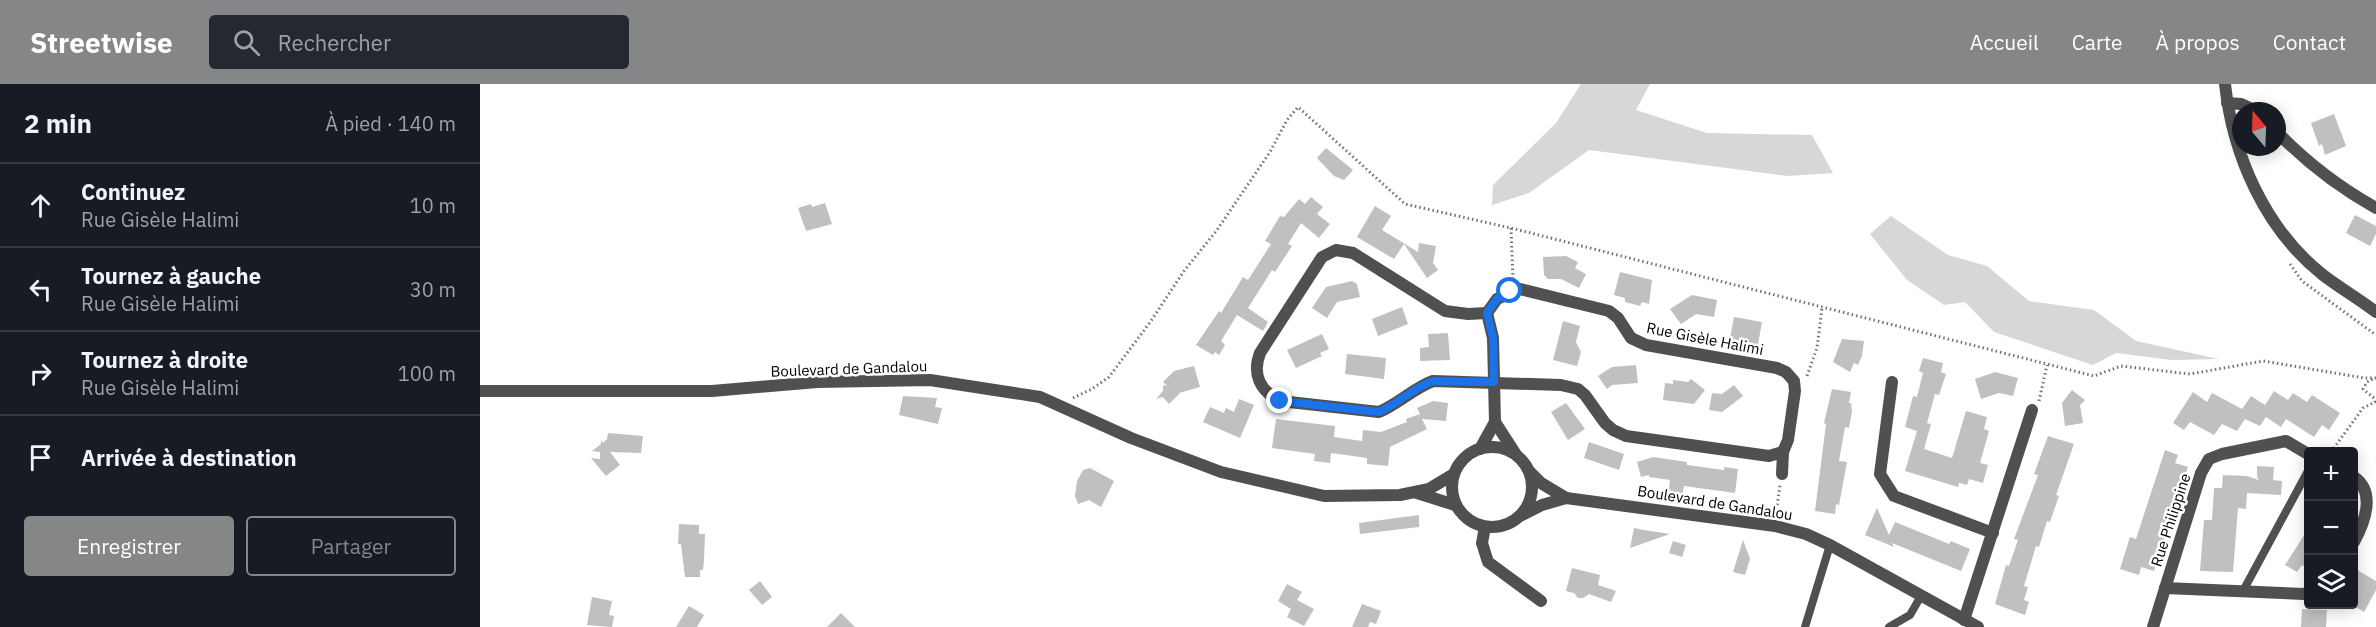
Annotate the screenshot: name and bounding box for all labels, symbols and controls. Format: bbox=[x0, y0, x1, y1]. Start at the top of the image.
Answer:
search box bbox=[209, 15, 629, 69]
text: Streetwise bbox=[30, 24, 173, 61]
icon: search bbox=[230, 26, 263, 59]
text: Rechercher bbox=[278, 28, 391, 57]
text: Accueil bbox=[1970, 28, 2039, 56]
text: Carte bbox=[2072, 28, 2123, 56]
text: À propos bbox=[2156, 28, 2240, 56]
text: Contact bbox=[2273, 28, 2346, 56]
north arrow bbox=[2232, 102, 2286, 156]
text: 2 min bbox=[24, 106, 92, 140]
text: À pied · 140 m bbox=[325, 110, 456, 137]
text: Continuez bbox=[81, 177, 185, 206]
icon: ahead bbox=[24, 189, 57, 222]
text: 10 m bbox=[410, 192, 456, 219]
text: Rue Gisèle Halimi bbox=[81, 206, 239, 233]
text: Tournez à gauche bbox=[81, 261, 261, 290]
icon: left bbox=[24, 273, 57, 306]
text: 30 m bbox=[410, 276, 456, 303]
route start bbox=[1496, 277, 1522, 303]
text: Rue Gisèle Halimi bbox=[81, 290, 239, 317]
street label: Rue Gisèle Halimi bbox=[1645, 318, 1765, 359]
text: Tournez à droite bbox=[81, 345, 248, 374]
street label: Boulevard de Gandalou bbox=[770, 356, 928, 381]
icon: right bbox=[24, 357, 57, 390]
text: 100 m bbox=[398, 360, 456, 387]
text: Rue Gisèle Halimi bbox=[81, 374, 239, 401]
route end bbox=[1266, 387, 1292, 413]
icon: arrive bbox=[24, 441, 57, 474]
text: Arrivée à destination bbox=[81, 443, 297, 472]
map controls bbox=[2304, 447, 2358, 609]
button: + bbox=[2304, 447, 2358, 501]
street label: Rue Philippine bbox=[2147, 471, 2195, 569]
street label: Boulevard de Gandalou bbox=[1636, 481, 1794, 524]
button: − bbox=[2304, 501, 2358, 555]
button: Enregistrer bbox=[24, 516, 234, 576]
button: Partager bbox=[246, 516, 456, 576]
button: layers bbox=[2304, 555, 2358, 609]

